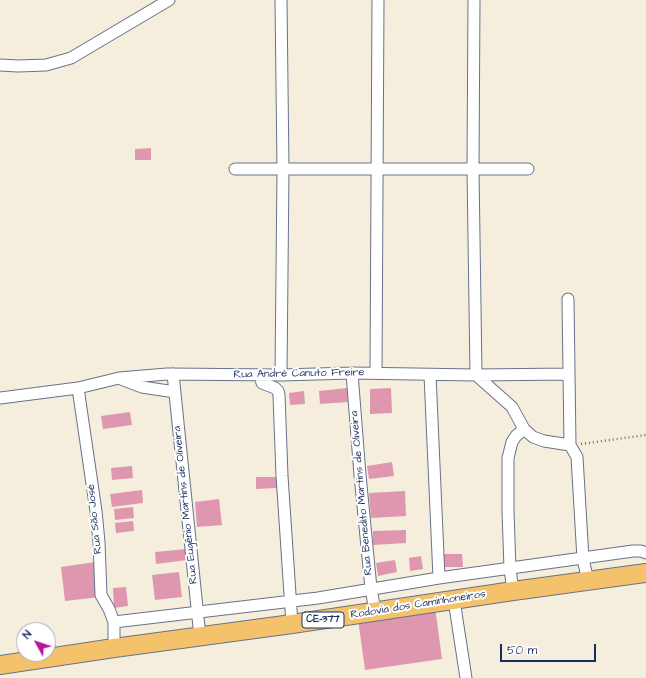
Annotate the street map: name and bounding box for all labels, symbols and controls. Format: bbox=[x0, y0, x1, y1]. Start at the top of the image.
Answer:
street label: Rua André Canuto Freire bbox=[233, 366, 365, 382]
street label: Rua Benedito Martins de Oliveira bbox=[348, 410, 376, 576]
street label: Rua Eugênio Martins de Oliveira bbox=[171, 425, 201, 585]
street label: Rua São José bbox=[85, 483, 105, 555]
street label: Rodovia dos Caminhoneiros bbox=[349, 588, 487, 622]
road number: CE-377 bbox=[302, 612, 344, 628]
north arrow bbox=[16, 622, 56, 662]
text: N bbox=[19, 627, 35, 642]
scale bar bbox=[502, 636, 598, 662]
text: 50 m bbox=[507, 642, 537, 659]

